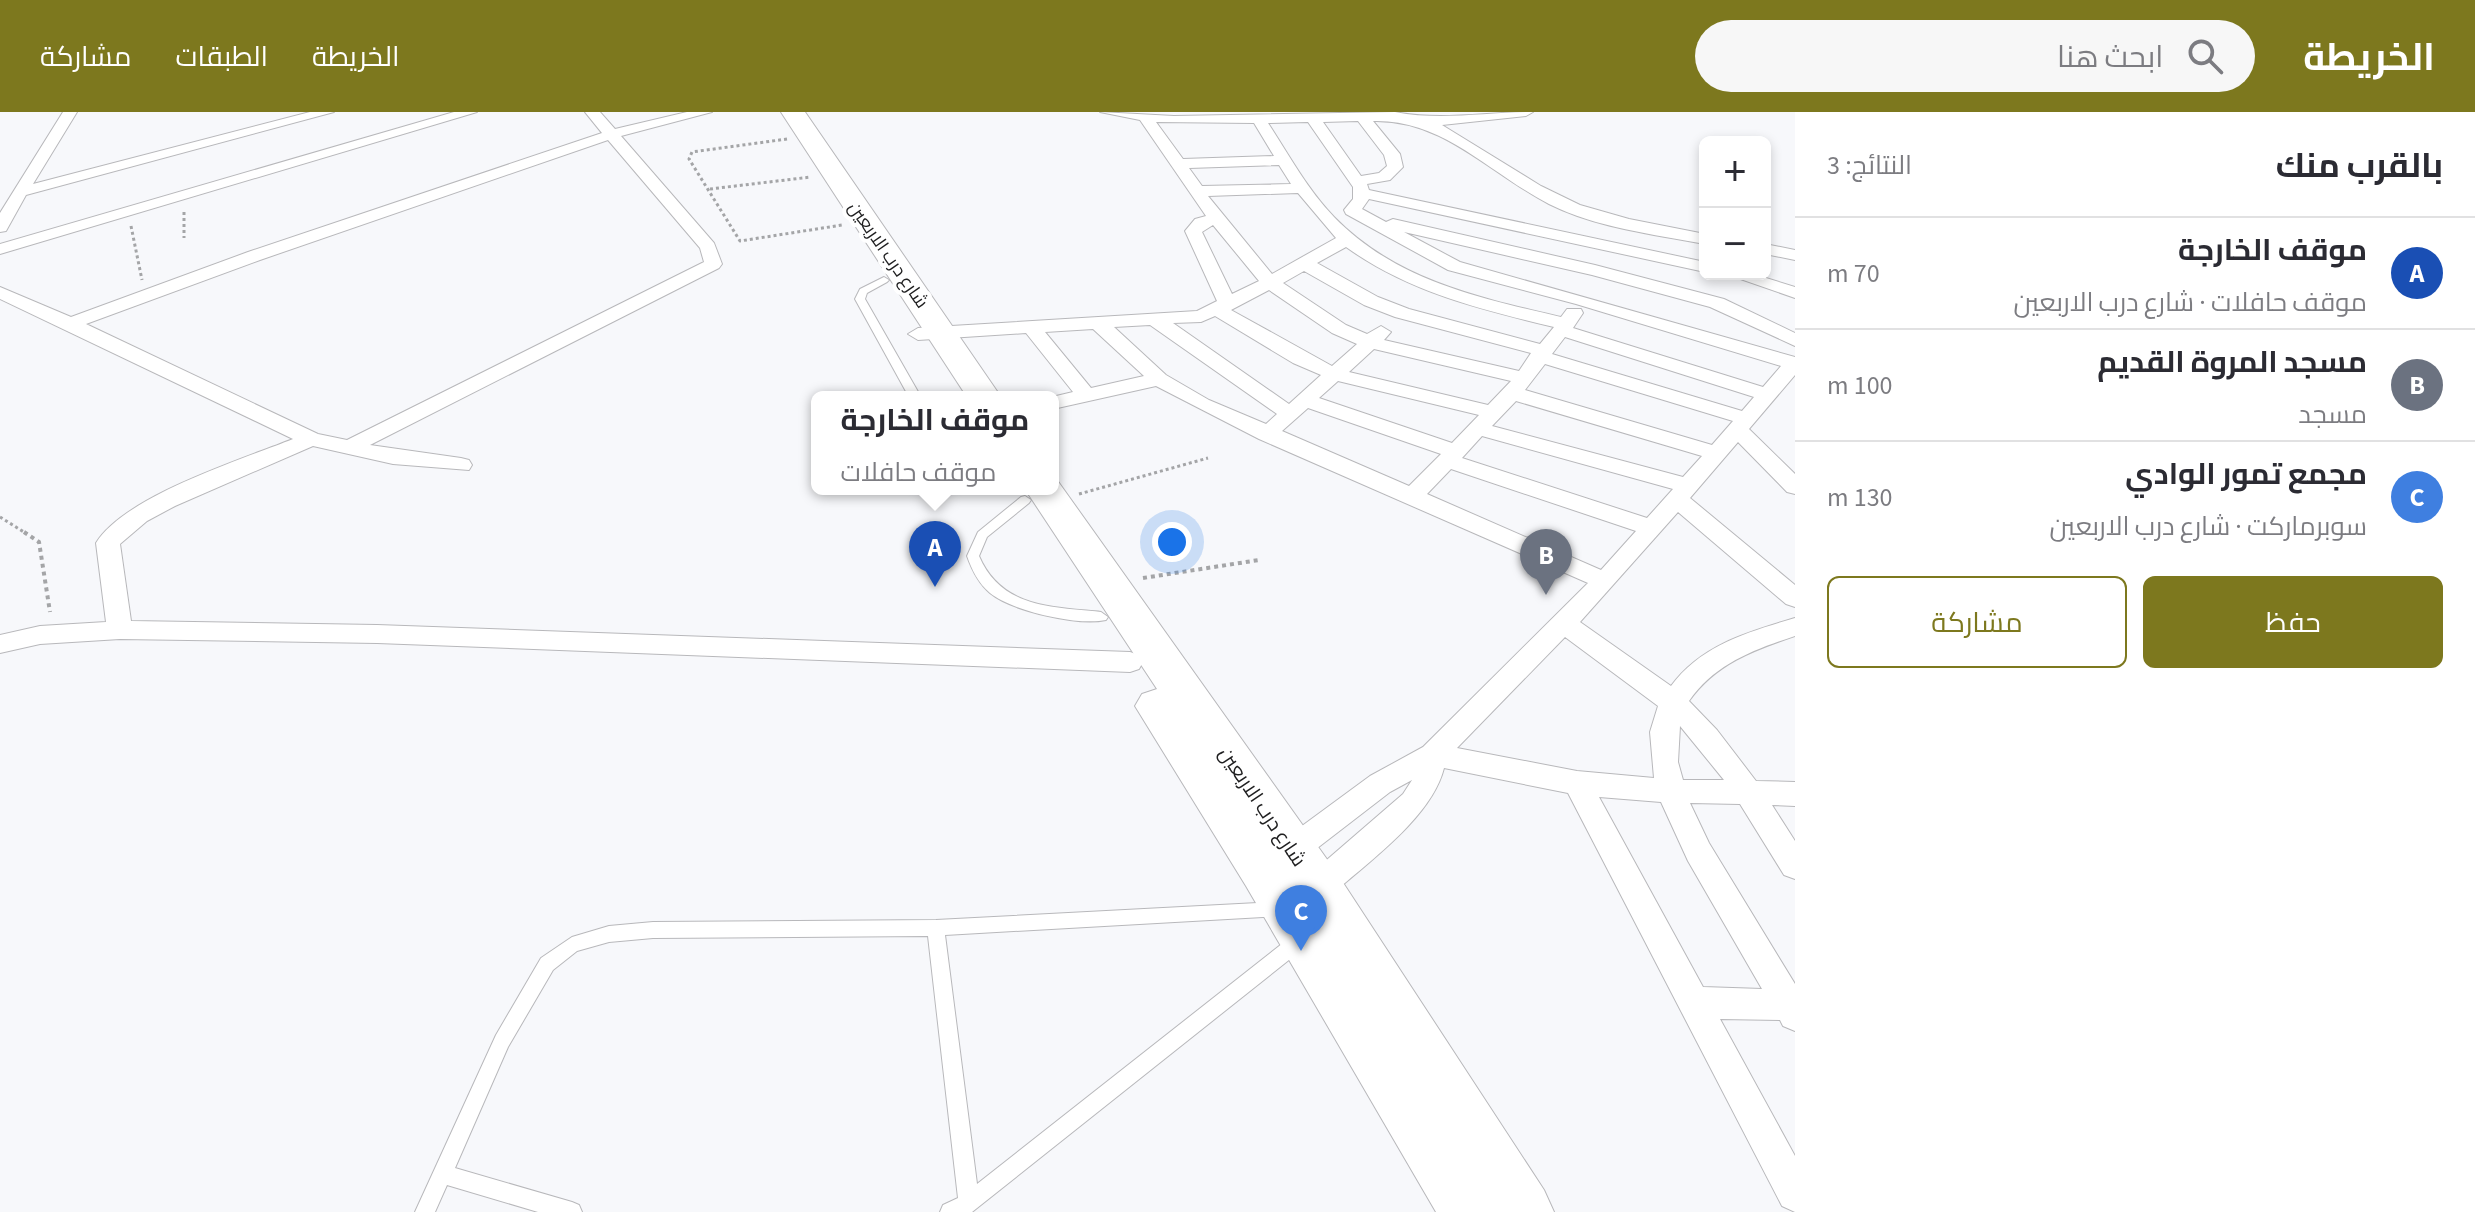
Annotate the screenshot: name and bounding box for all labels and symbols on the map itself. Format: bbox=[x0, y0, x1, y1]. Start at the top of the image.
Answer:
street label: شارع درب الاربعين bbox=[842, 197, 934, 313]
pin: A bbox=[909, 521, 961, 587]
your location bbox=[1152, 522, 1192, 562]
pin: B bbox=[1520, 529, 1572, 595]
street label: شارع درب الاربعين bbox=[1212, 742, 1312, 872]
pin: C bbox=[1275, 885, 1327, 951]

